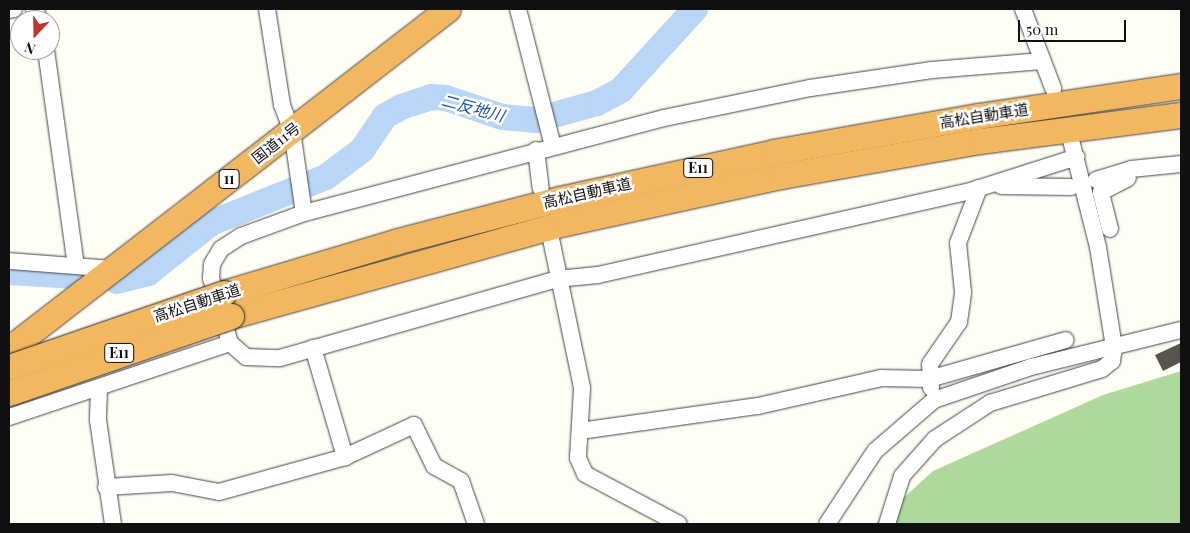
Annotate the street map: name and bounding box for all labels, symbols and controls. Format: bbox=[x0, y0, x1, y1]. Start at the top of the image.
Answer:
north arrow bbox=[10, 10, 60, 60]
scale bar bbox=[1020, 10, 1128, 42]
text: 50 m bbox=[1026, 19, 1058, 39]
text: N bbox=[22, 38, 38, 59]
water label: 二反地川 bbox=[440, 90, 506, 126]
street label: 高松自動車道 bbox=[938, 100, 1030, 132]
street label: 国道11号 bbox=[248, 119, 304, 167]
road number: E11 bbox=[683, 156, 713, 180]
road number: 11 bbox=[218, 168, 240, 190]
street label: 高松自動車道 bbox=[541, 174, 633, 212]
street label: 高松自動車道 bbox=[151, 281, 243, 325]
road number: E11 bbox=[104, 342, 134, 364]

